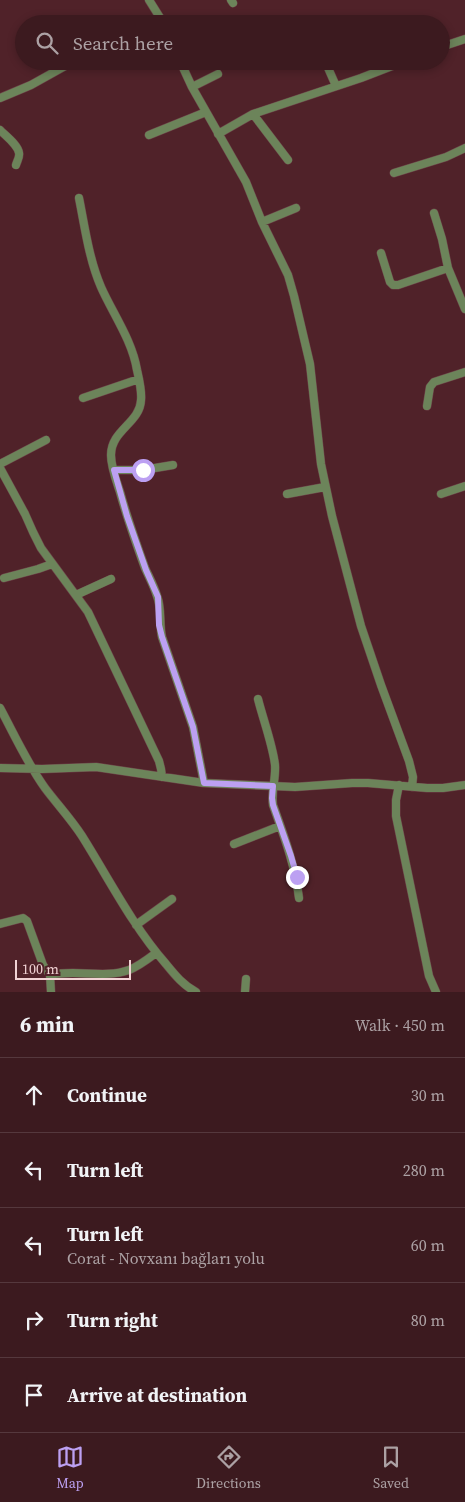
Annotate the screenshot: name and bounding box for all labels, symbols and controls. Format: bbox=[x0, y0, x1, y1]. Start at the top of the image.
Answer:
search box bbox=[15, 15, 450, 70]
icon: search bbox=[33, 29, 61, 57]
text: Search here bbox=[73, 30, 173, 56]
route start bbox=[132, 459, 155, 482]
route end bbox=[286, 866, 309, 889]
scale bar bbox=[15, 957, 131, 980]
text: 100 m bbox=[22, 959, 59, 979]
text: 6 min bbox=[20, 1010, 75, 1039]
text: Walk · 450 m bbox=[355, 1014, 445, 1036]
icon: ahead bbox=[20, 1081, 48, 1109]
text: Continue bbox=[67, 1082, 147, 1108]
text: 30 m bbox=[411, 1084, 445, 1106]
icon: left bbox=[20, 1156, 48, 1184]
text: Turn left bbox=[67, 1157, 143, 1183]
text: 280 m bbox=[403, 1159, 445, 1181]
text: Turn left bbox=[67, 1221, 143, 1247]
icon: left bbox=[20, 1231, 48, 1259]
text: 60 m bbox=[411, 1234, 445, 1256]
text: Corat - Novxanı bağları yolu bbox=[67, 1247, 265, 1269]
icon: right bbox=[20, 1306, 48, 1334]
text: Turn right bbox=[67, 1307, 158, 1333]
text: 80 m bbox=[411, 1309, 445, 1331]
icon: arrive bbox=[20, 1381, 48, 1409]
text: Arrive at destination bbox=[67, 1382, 247, 1408]
tab: Map bbox=[56, 1443, 84, 1493]
tab: Directions bbox=[196, 1443, 261, 1493]
tab: Saved bbox=[373, 1443, 409, 1493]

